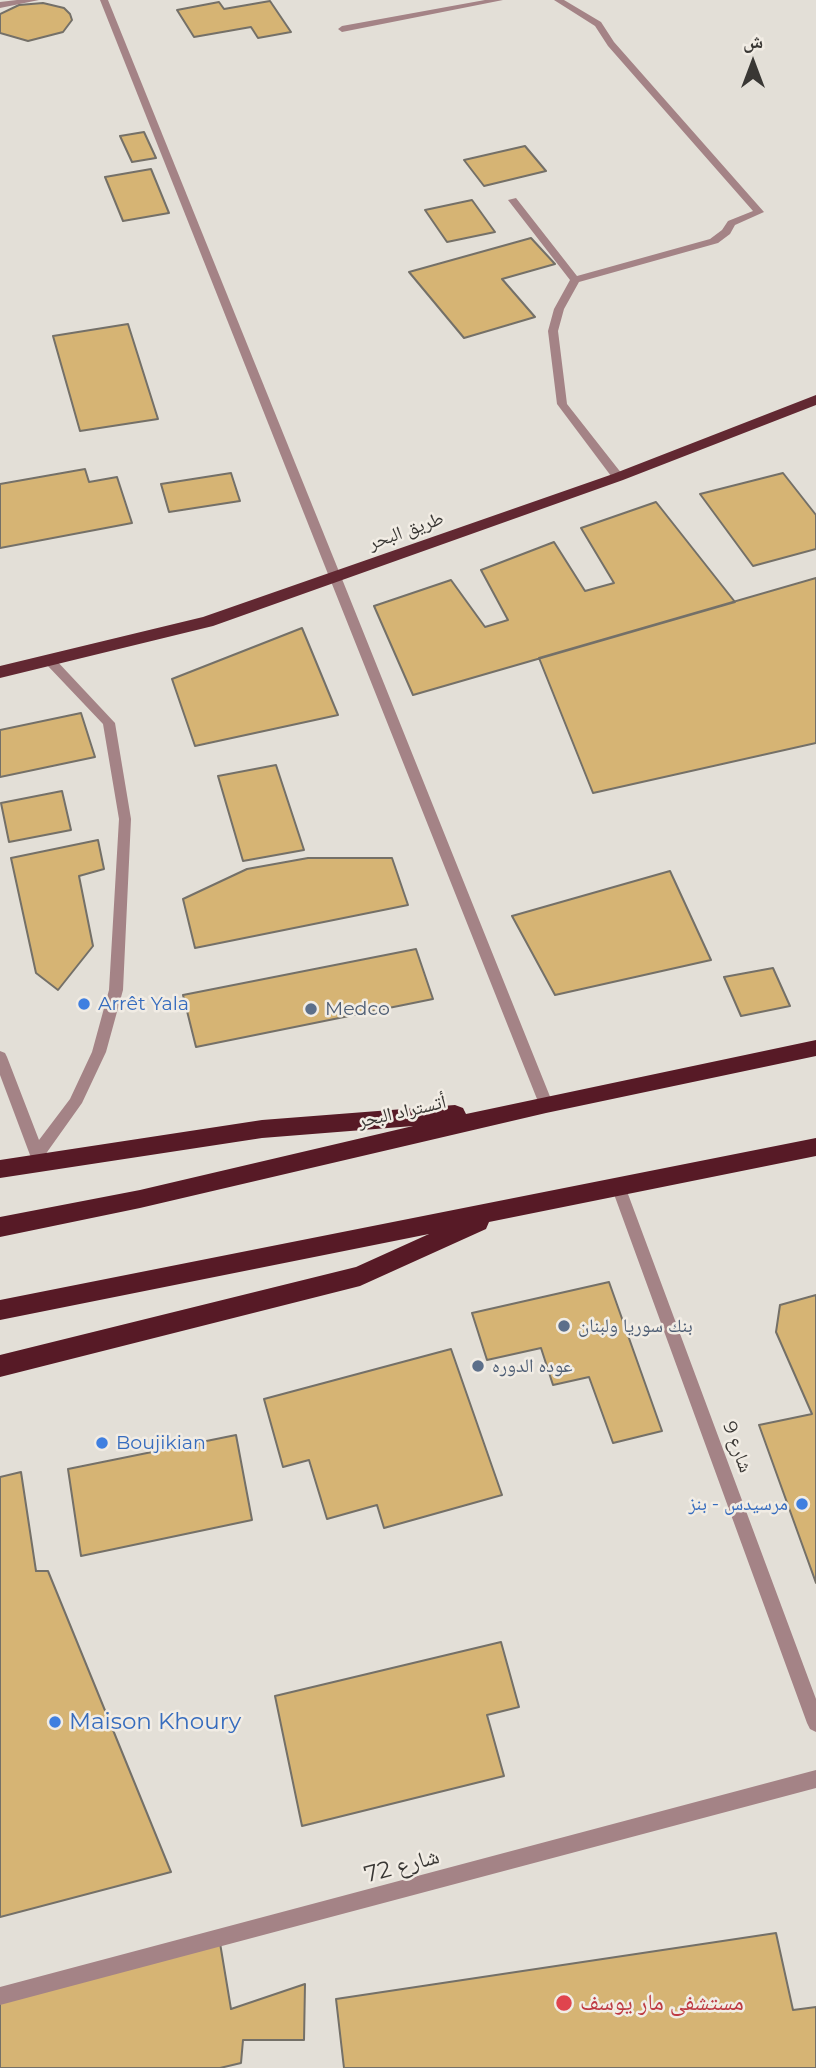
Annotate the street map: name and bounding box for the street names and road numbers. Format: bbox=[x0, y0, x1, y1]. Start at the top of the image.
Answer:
street label: طريق البحر bbox=[365, 507, 447, 555]
street label: أتستراد البحر bbox=[356, 1091, 448, 1133]
street label: شارع 9 bbox=[717, 1418, 757, 1476]
street label: شارع 72 bbox=[362, 1843, 442, 1889]

